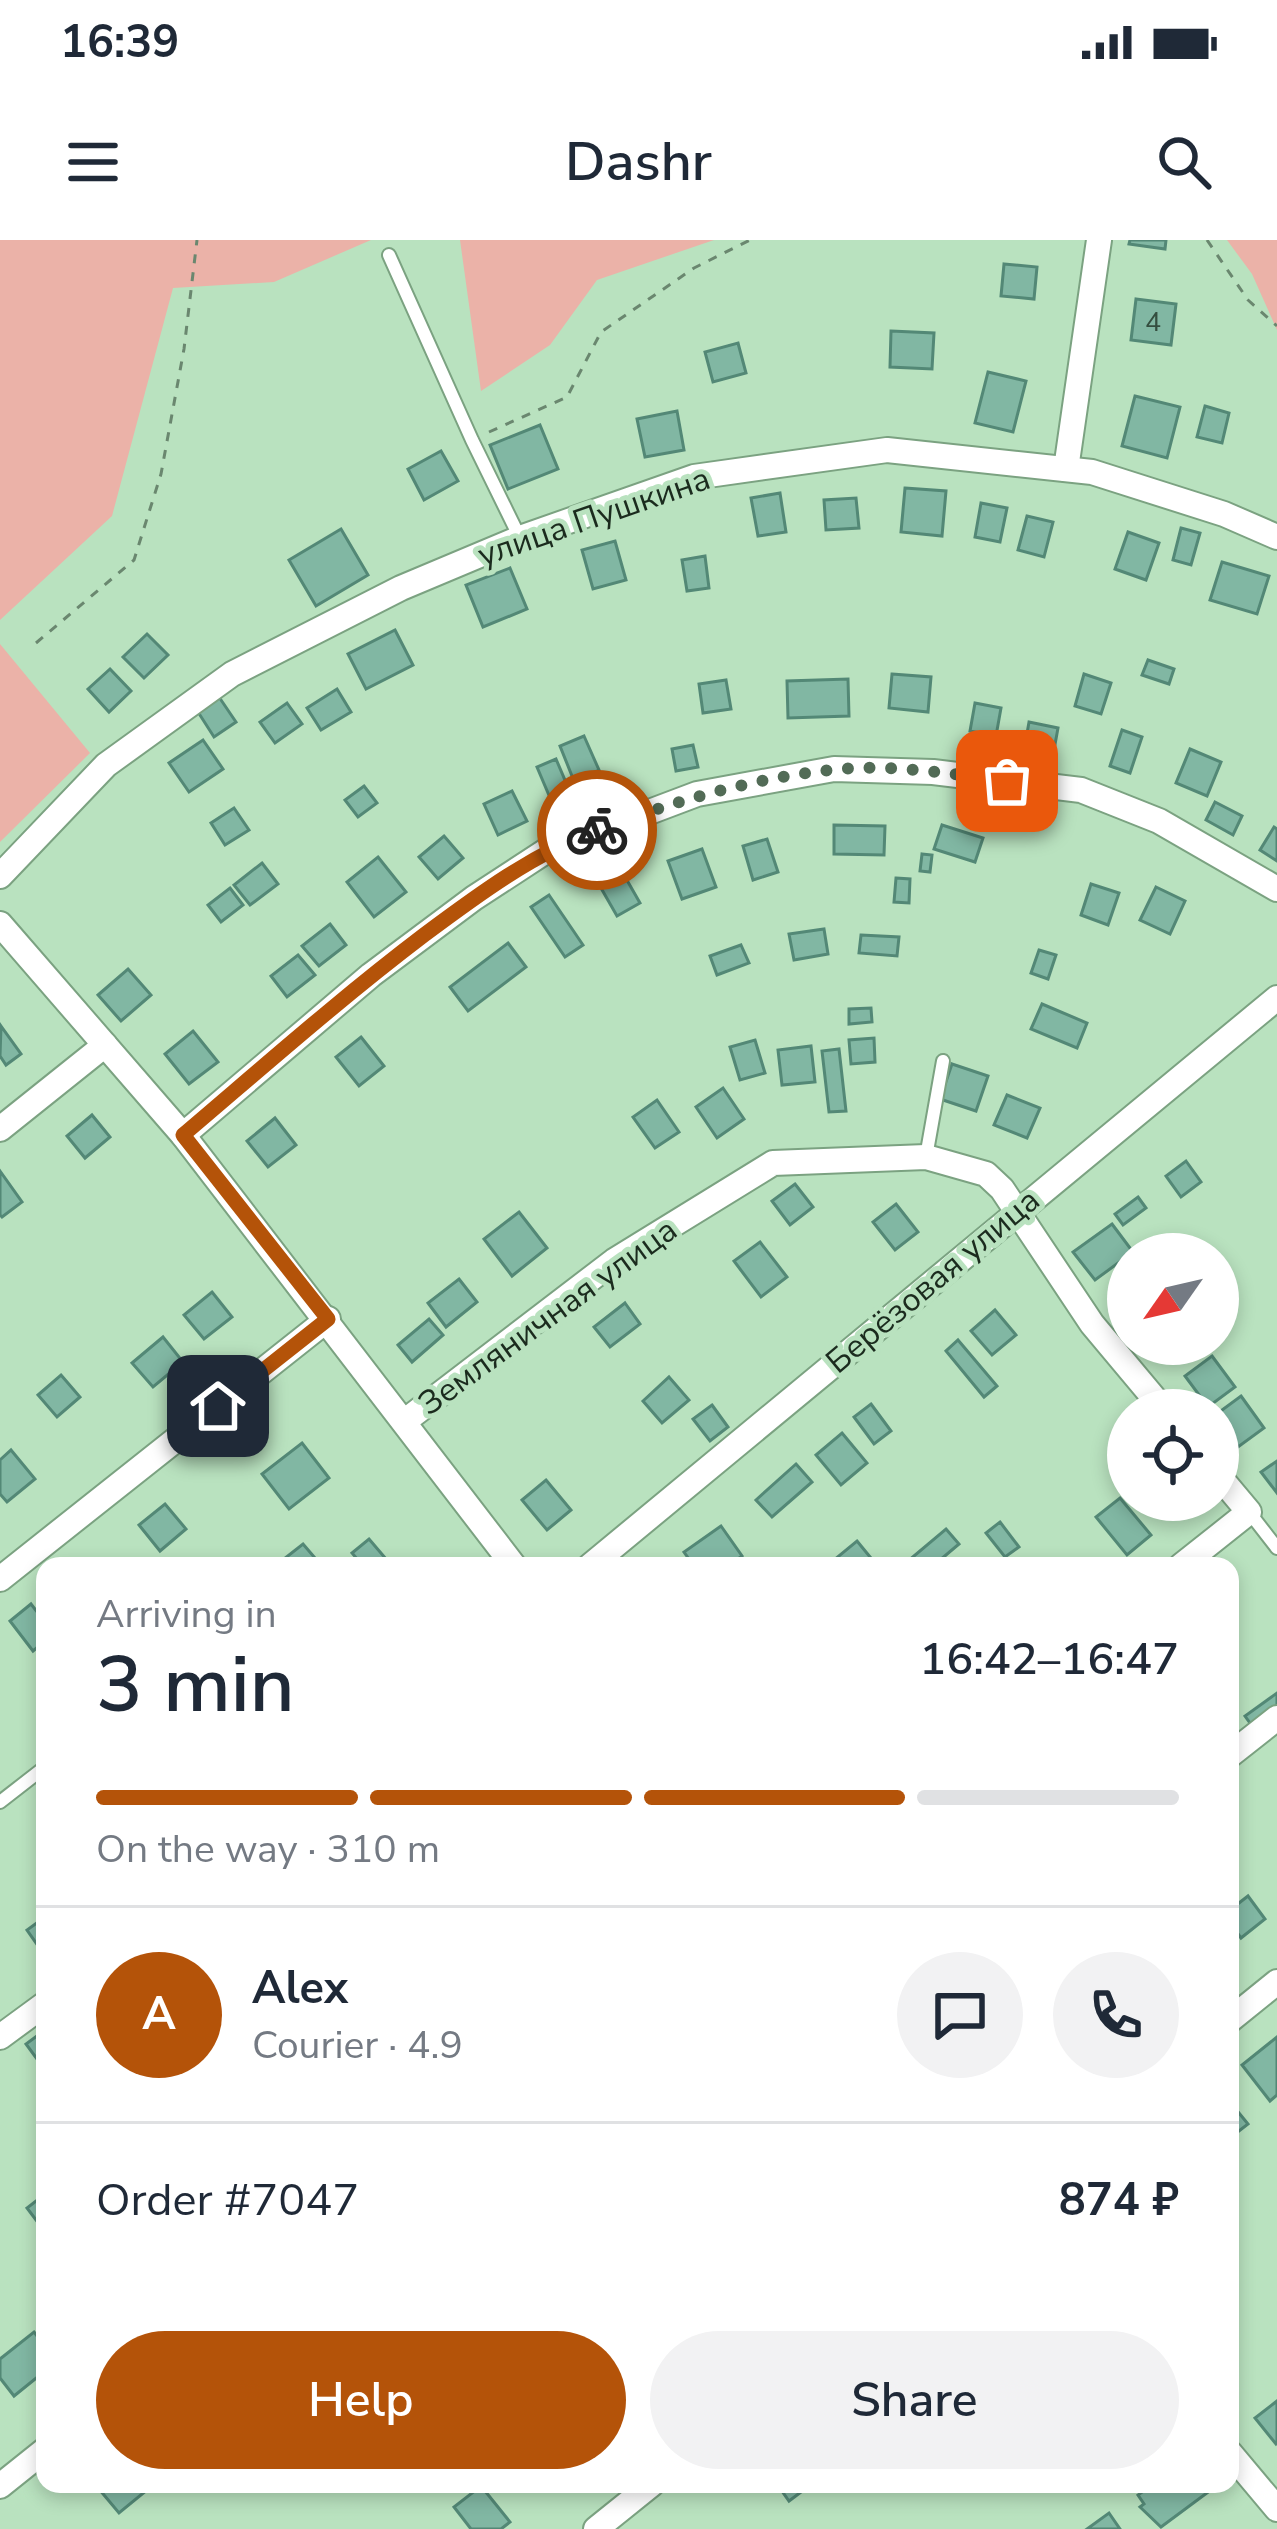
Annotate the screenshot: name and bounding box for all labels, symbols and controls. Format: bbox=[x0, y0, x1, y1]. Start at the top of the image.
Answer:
text: 16:39 bbox=[60, 12, 179, 73]
text: Dashr bbox=[565, 125, 712, 199]
icon: menu bbox=[60, 129, 126, 195]
icon: search bbox=[1151, 129, 1217, 195]
house number: 4 bbox=[1145, 304, 1161, 341]
street label: улица Пушкина bbox=[472, 456, 716, 578]
pin bbox=[956, 730, 1058, 832]
icon: bag bbox=[974, 748, 1040, 814]
courier bbox=[537, 770, 657, 890]
icon: bike bbox=[564, 797, 630, 863]
street label: Берёзовая улица bbox=[817, 1178, 1049, 1384]
street label: Земляничная улица bbox=[409, 1208, 687, 1426]
north arrow bbox=[1107, 1233, 1239, 1365]
map controls bbox=[1107, 1233, 1239, 1521]
pin bbox=[167, 1355, 269, 1457]
icon: home bbox=[185, 1373, 251, 1439]
button: locate bbox=[1107, 1389, 1239, 1521]
text: Arriving in bbox=[96, 1588, 277, 1641]
text: 16:42–16:47 bbox=[919, 1629, 1179, 1690]
text: 3 min bbox=[96, 1632, 295, 1739]
text: On the way · 310 m bbox=[96, 1823, 440, 1876]
button: chat bbox=[897, 1952, 1023, 2078]
button: phone bbox=[1053, 1952, 1179, 2078]
text: Alex bbox=[252, 1958, 348, 2019]
text: A bbox=[142, 1984, 176, 2045]
text: Courier · 4.9 bbox=[252, 2019, 463, 2072]
text: Order #7047 bbox=[96, 2170, 359, 2231]
text: 874 ₽ bbox=[1059, 2170, 1179, 2231]
button: Help bbox=[96, 2331, 626, 2469]
button: Share bbox=[650, 2331, 1179, 2469]

